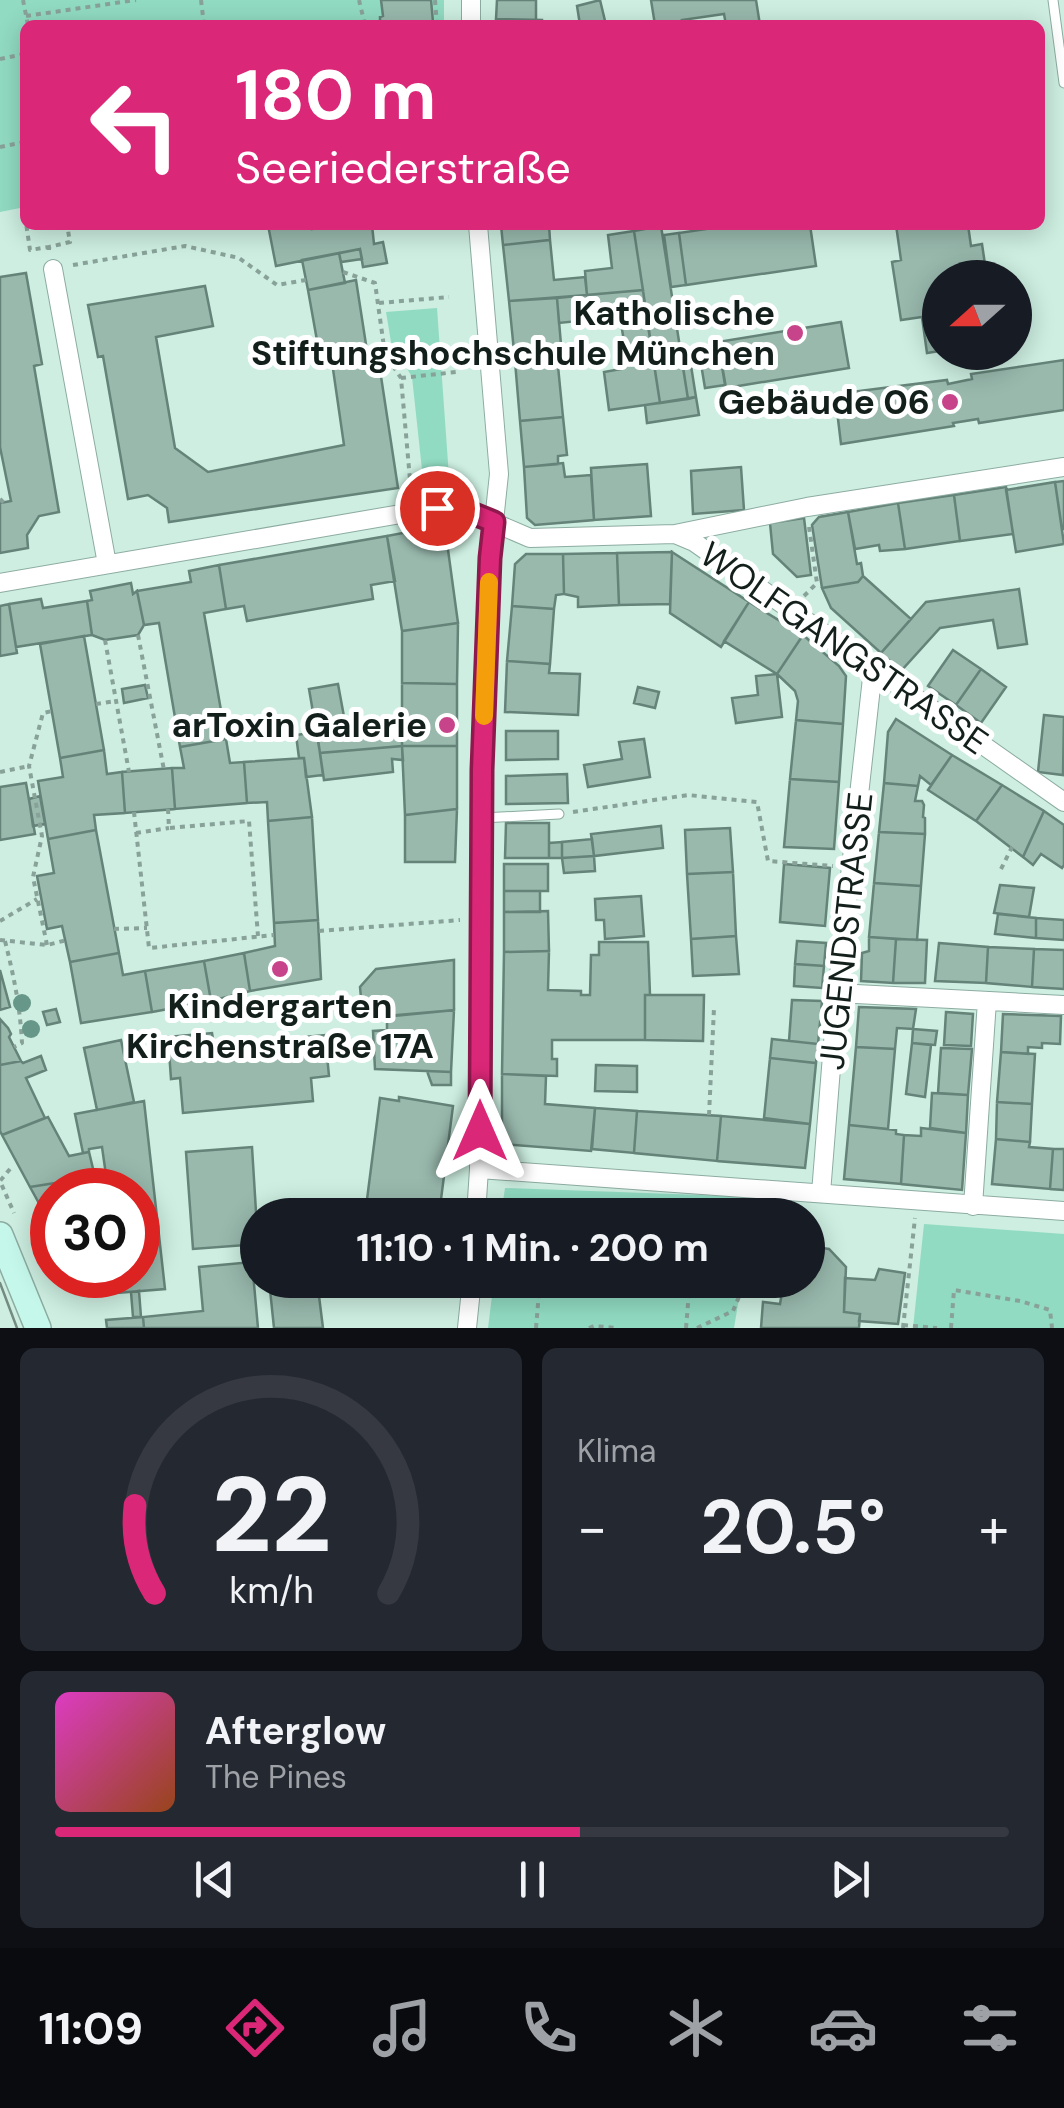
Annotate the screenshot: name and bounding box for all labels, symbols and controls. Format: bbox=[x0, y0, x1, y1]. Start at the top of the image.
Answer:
text: 180 m bbox=[235, 50, 436, 141]
icon: left bbox=[70, 60, 200, 190]
text: Seeriederstraße bbox=[235, 138, 571, 197]
north arrow bbox=[922, 260, 1032, 370]
map controls bbox=[922, 260, 1032, 370]
place label: Katholische Stiftungshochschule München bbox=[251, 290, 775, 376]
marker: Katholische Stiftungshochschule München bbox=[784, 322, 806, 344]
place label: Gebäude 06 bbox=[718, 379, 930, 425]
marker: Gebäude 06 bbox=[939, 391, 961, 413]
pin bbox=[395, 466, 480, 551]
icon: arrive bbox=[410, 481, 465, 536]
street label: WOLFGANGSTRASSE bbox=[691, 531, 997, 765]
place label: arToxin Galerie bbox=[171, 702, 427, 748]
marker: arToxin Galerie bbox=[436, 714, 458, 736]
street label: JUGENDSTRASSE bbox=[809, 790, 883, 1072]
marker: Kindergarten Kirchenstraße 17A bbox=[269, 958, 291, 980]
place label: Kindergarten Kirchenstraße 17A bbox=[126, 983, 434, 1069]
position arrow bbox=[428, 1079, 532, 1183]
speed limit sign: 30 bbox=[30, 1168, 160, 1298]
text: 11:10 · 1 Min. · 200 m bbox=[356, 1223, 709, 1273]
text: Klima bbox=[577, 1430, 656, 1472]
text: 22 bbox=[211, 1448, 331, 1583]
text: 20.5° bbox=[700, 1479, 886, 1576]
text: − bbox=[577, 1492, 607, 1564]
text: + bbox=[979, 1492, 1009, 1564]
text: km/h bbox=[229, 1568, 313, 1614]
text: Afterglow bbox=[205, 1706, 386, 1756]
text: The Pines bbox=[205, 1756, 347, 1798]
icon: previous bbox=[187, 1852, 242, 1907]
icon: pause bbox=[505, 1852, 560, 1907]
icon: next bbox=[823, 1852, 878, 1907]
icon: directions bbox=[220, 1993, 290, 2063]
icon: music bbox=[367, 1993, 437, 2063]
icon: phone bbox=[514, 1993, 584, 2063]
icon: climate bbox=[661, 1993, 731, 2063]
icon: car bbox=[808, 1993, 878, 2063]
icon: filters bbox=[955, 1993, 1025, 2063]
text: 11:09 bbox=[39, 1999, 143, 2058]

